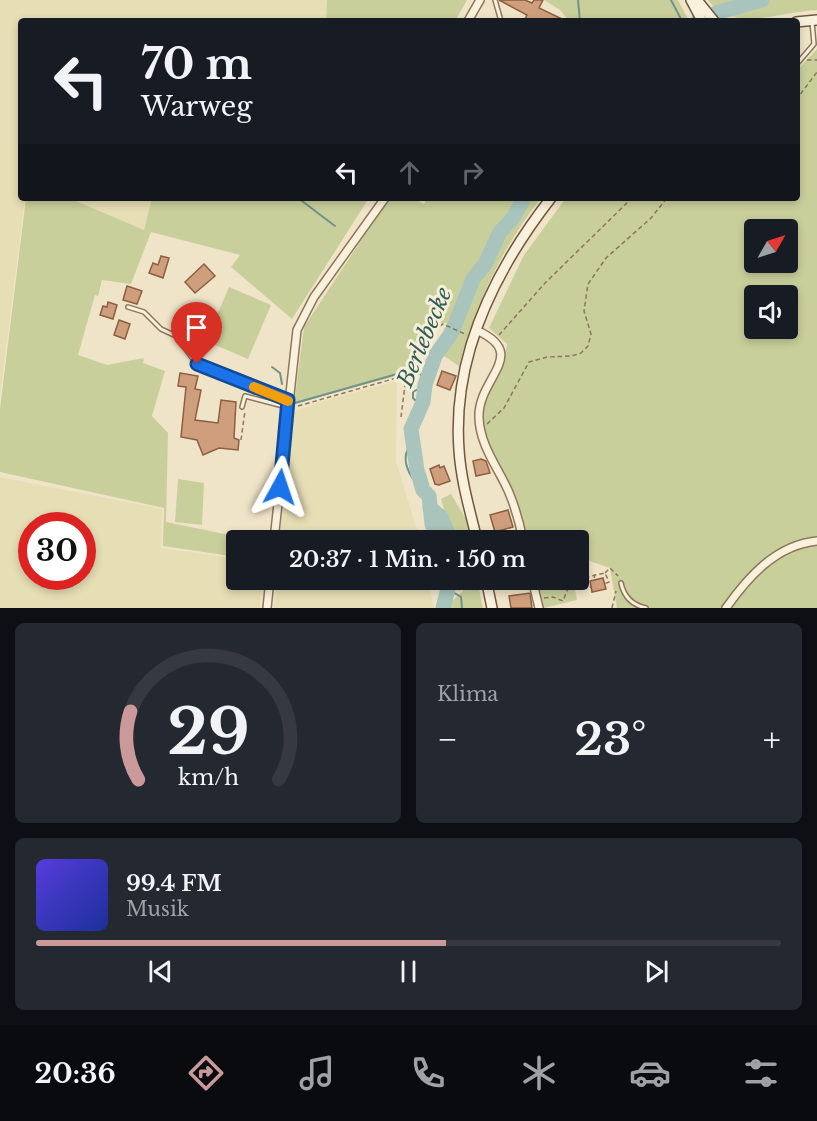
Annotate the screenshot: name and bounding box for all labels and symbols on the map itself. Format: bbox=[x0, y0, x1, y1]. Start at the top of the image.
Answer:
north arrow bbox=[744, 219, 798, 273]
water label: Berlebecke bbox=[391, 283, 458, 392]
pin bbox=[171, 302, 222, 364]
position arrow bbox=[248, 455, 312, 519]
speed limit sign: 30 bbox=[18, 512, 96, 590]

